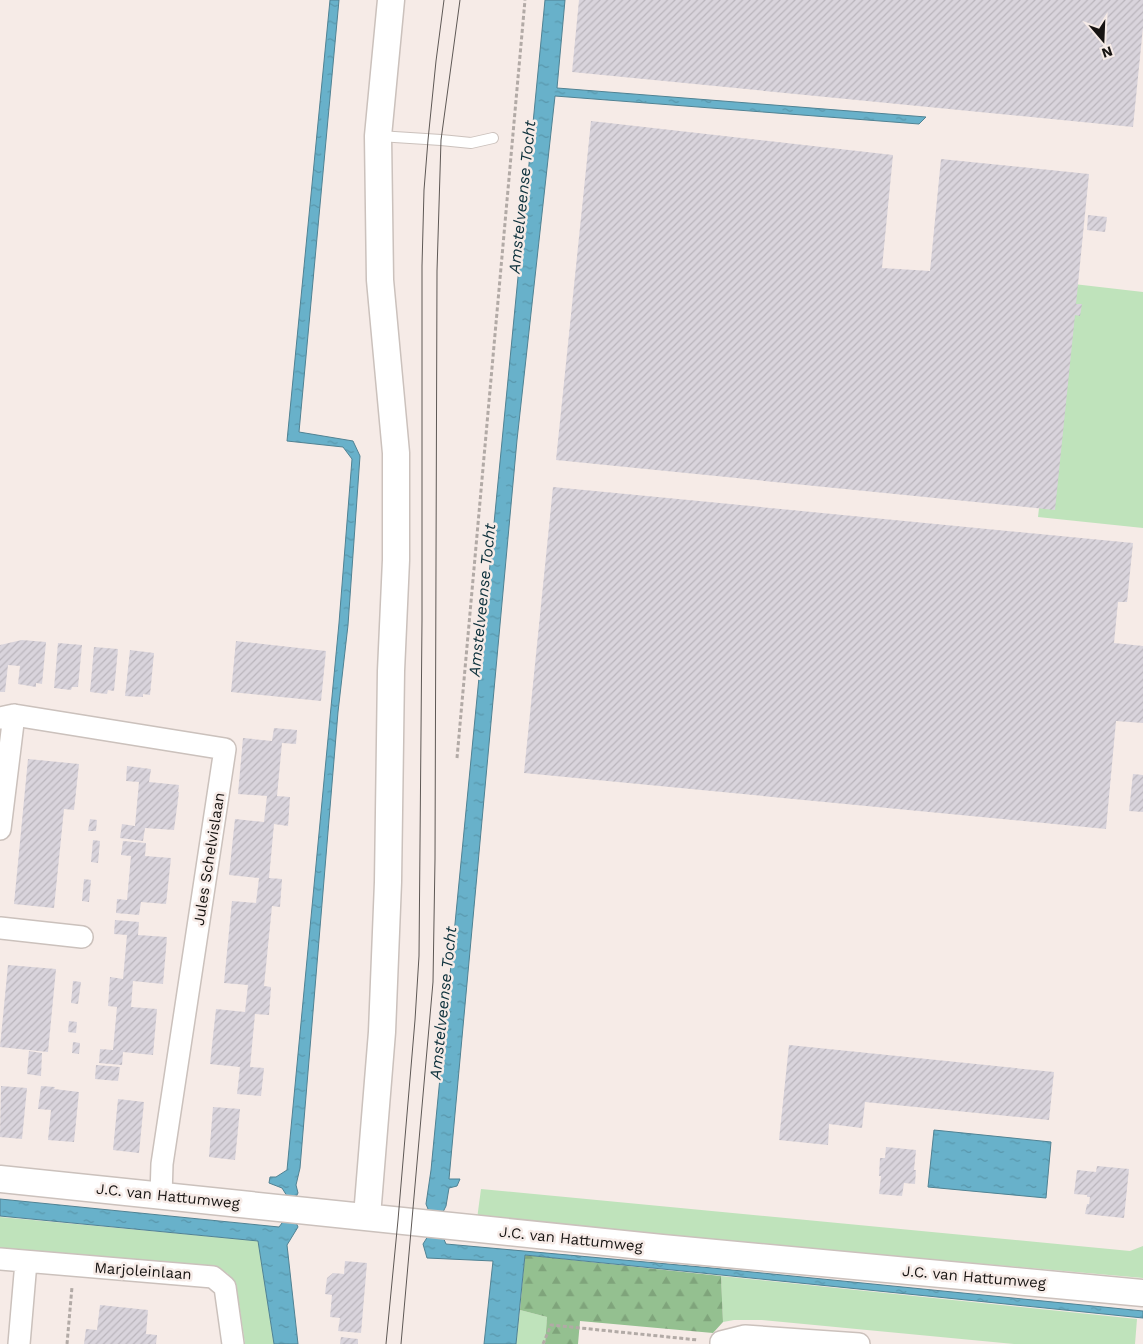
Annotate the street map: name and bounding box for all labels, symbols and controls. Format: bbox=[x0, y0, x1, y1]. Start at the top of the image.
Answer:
north arrow bbox=[1078, 15, 1128, 65]
text: N bbox=[1100, 43, 1115, 62]
water label: Amstelveense Tocht bbox=[504, 119, 540, 275]
water label: Amstelveense Tocht bbox=[464, 522, 500, 678]
street label: Jules Schelvislaan bbox=[190, 791, 228, 927]
water label: Amstelveense Tocht bbox=[425, 925, 461, 1081]
street label: J.C. van Hattumweg bbox=[95, 1180, 241, 1212]
street label: J.C. van Hattumweg bbox=[498, 1223, 644, 1255]
street label: Marjoleinlaan bbox=[94, 1259, 192, 1283]
street label: J.C. van Hattumweg bbox=[901, 1262, 1047, 1292]

